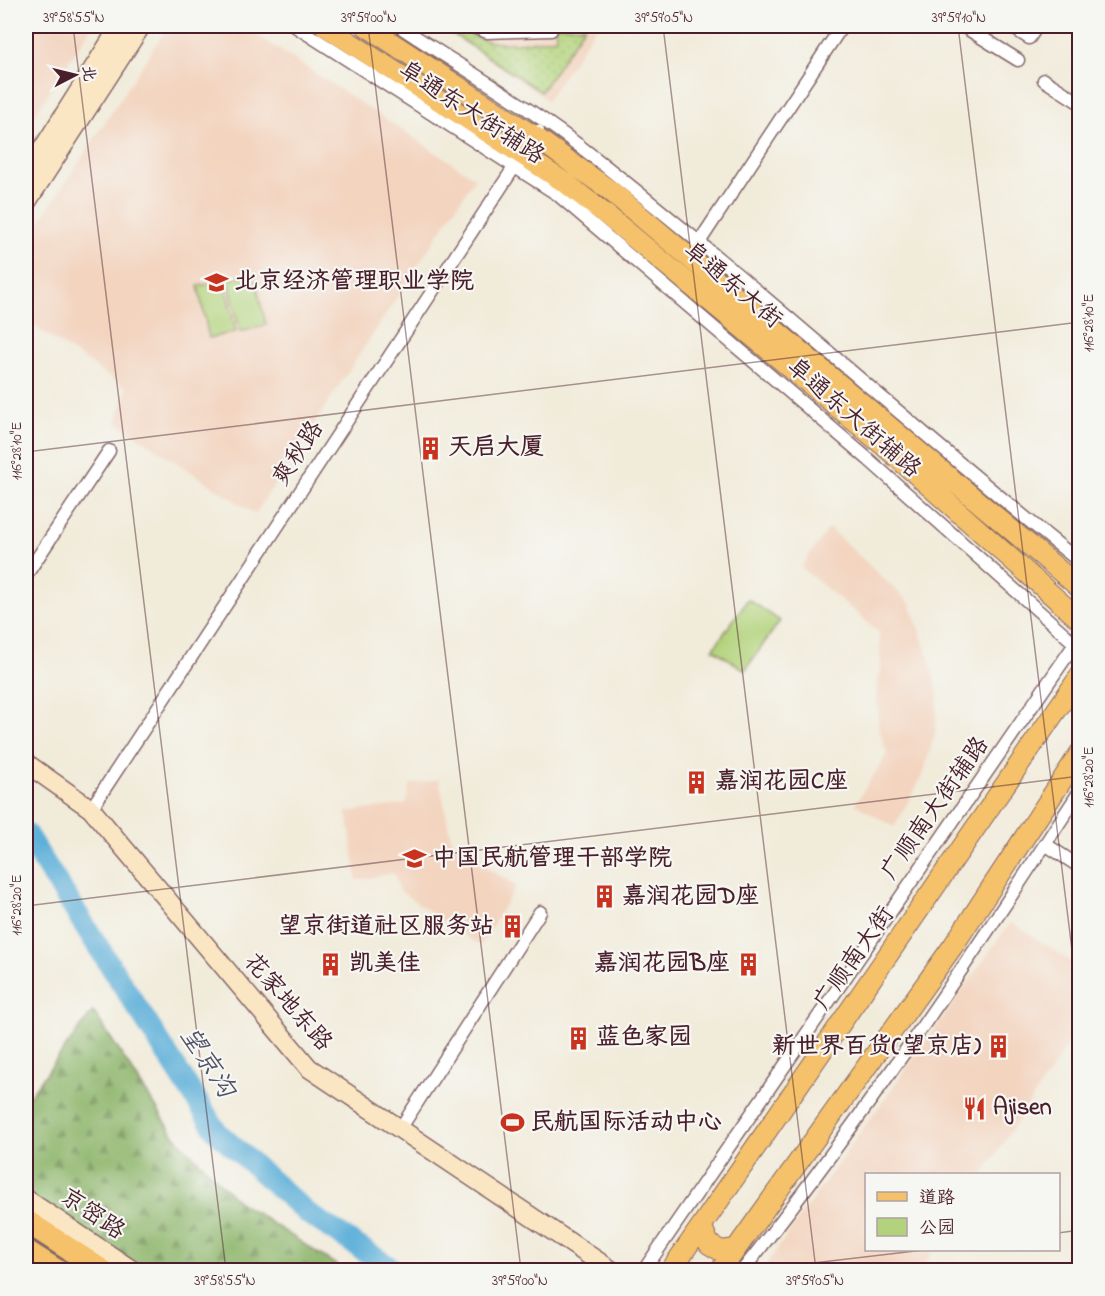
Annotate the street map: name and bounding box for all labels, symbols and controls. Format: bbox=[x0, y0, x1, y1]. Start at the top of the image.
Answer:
text: 39°58'55"N bbox=[43, 7, 105, 29]
text: 39°59'00"N bbox=[341, 7, 397, 29]
text: 39°59'05"N bbox=[635, 7, 693, 29]
text: 39°59'10"N bbox=[932, 7, 986, 29]
north arrow bbox=[45, 45, 105, 105]
street label: 阜通东大街辅路 bbox=[391, 54, 551, 174]
text: 北 bbox=[75, 64, 101, 83]
street label: 阜通东大街 bbox=[675, 234, 789, 338]
place label: 北京经济管理职业学院 bbox=[234, 265, 474, 300]
school or university icon: 北京经济管理职业学院 bbox=[203, 269, 229, 295]
text: 116°28'10"E bbox=[1078, 294, 1100, 352]
street label: 阜通东大街辅路 bbox=[778, 351, 928, 487]
street label: 爽秋路 bbox=[265, 414, 333, 494]
text: 116°28'10"E bbox=[6, 422, 28, 480]
place label: 天启大厦 bbox=[448, 431, 544, 466]
building icon: 天启大厦 bbox=[417, 435, 443, 461]
street label: 广顺南大街辅路 bbox=[873, 730, 999, 888]
text: 116°28'20"E bbox=[1078, 746, 1100, 808]
place label: 嘉润花园C座 bbox=[715, 765, 848, 800]
building icon: 嘉润花园C座 bbox=[684, 769, 710, 795]
place label: 中国民航管理干部学院 bbox=[432, 842, 672, 877]
school or university icon: 中国民航管理干部学院 bbox=[401, 846, 427, 872]
text: 116°28'20"E bbox=[6, 874, 28, 936]
place label: 嘉润花园D座 bbox=[622, 880, 760, 915]
building icon: 嘉润花园D座 bbox=[591, 884, 617, 910]
street label: 广顺南大街 bbox=[806, 900, 904, 1018]
place label: 望京街道社区服务站 bbox=[278, 910, 494, 945]
building icon: 望京街道社区服务站 bbox=[499, 914, 525, 940]
street label: 花家地东路 bbox=[234, 946, 340, 1060]
place label: 凯美佳 bbox=[349, 947, 421, 982]
place label: 嘉润花园B座 bbox=[594, 947, 730, 982]
building icon: 凯美佳 bbox=[318, 951, 344, 977]
building icon: 嘉润花园B座 bbox=[735, 951, 761, 977]
water label: 望京沟 bbox=[169, 1020, 244, 1108]
place label: 蓝色家园 bbox=[596, 1021, 692, 1056]
building icon: 蓝色家园 bbox=[565, 1025, 591, 1051]
place label: 新世界百货(望京店) bbox=[772, 1030, 981, 1065]
building icon: 新世界百货(望京店) bbox=[986, 1034, 1012, 1060]
place label: Ajisen bbox=[993, 1091, 1052, 1126]
restaurant icon: Ajisen bbox=[962, 1095, 988, 1121]
place label: 民航国际活动中心 bbox=[530, 1106, 722, 1141]
sports icon: 民航国际活动中心 bbox=[499, 1110, 525, 1136]
legend bbox=[865, 1173, 1060, 1251]
street label: 京密路 bbox=[52, 1180, 132, 1250]
text: 道路 bbox=[919, 1186, 955, 1212]
text: 公园 bbox=[919, 1216, 955, 1242]
text: 39°58'55"N bbox=[194, 1270, 256, 1292]
text: 39°59'00"N bbox=[492, 1270, 548, 1292]
text: 39°59'05"N bbox=[786, 1270, 844, 1292]

